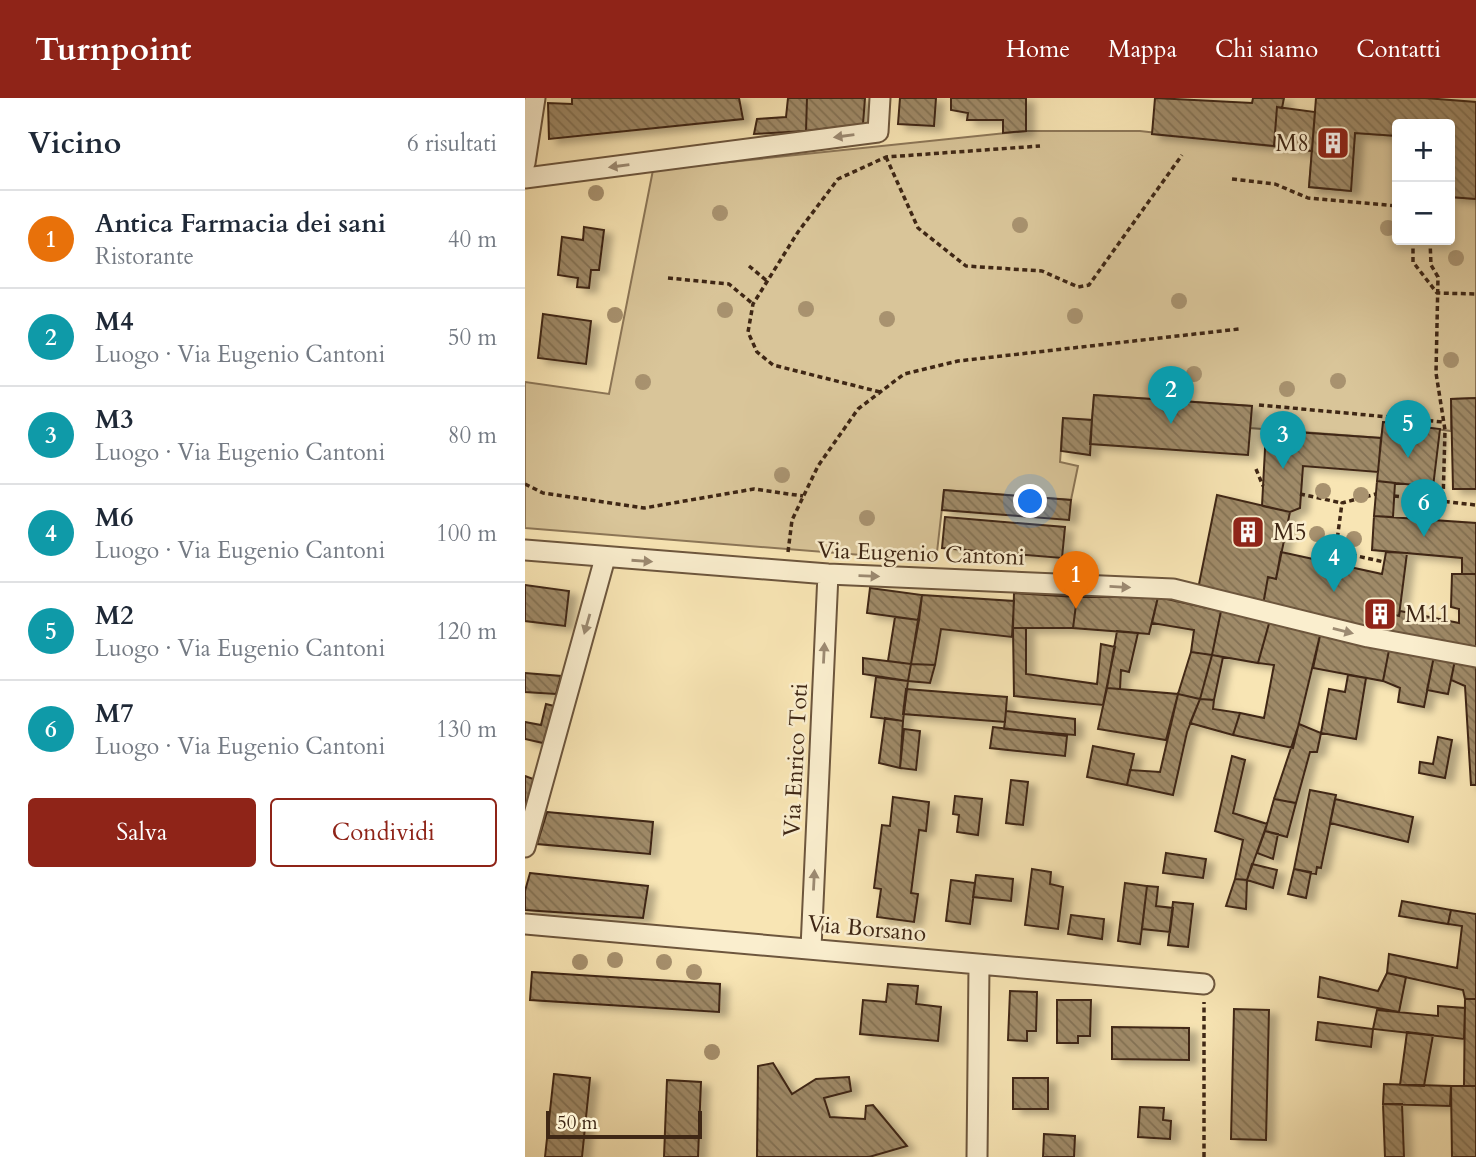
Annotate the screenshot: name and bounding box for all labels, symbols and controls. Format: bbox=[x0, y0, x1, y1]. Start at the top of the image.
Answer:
text: Turnpoint bbox=[35, 27, 191, 72]
text: Home bbox=[1006, 33, 1070, 66]
text: Mappa bbox=[1108, 33, 1177, 66]
text: Chi siamo bbox=[1215, 33, 1318, 66]
text: Contatti bbox=[1356, 33, 1441, 66]
map controls bbox=[1392, 119, 1455, 245]
button: + bbox=[1392, 119, 1455, 182]
text: Vicino bbox=[28, 123, 121, 164]
building icon: M8 bbox=[1314, 124, 1352, 162]
text: 6 risultati bbox=[407, 128, 497, 159]
place label: M8 bbox=[1276, 128, 1309, 159]
one-way arrow bbox=[833, 131, 855, 142]
one-way arrow bbox=[608, 161, 630, 172]
button: − bbox=[1392, 182, 1455, 245]
text: Antica Farmacia dei sani bbox=[95, 206, 386, 241]
text: 1 bbox=[45, 224, 57, 255]
text: 40 m bbox=[448, 224, 497, 255]
text: Ristorante bbox=[95, 241, 194, 272]
text: M4 bbox=[95, 304, 134, 339]
text: 2 bbox=[45, 322, 57, 353]
text: 50 m bbox=[448, 322, 497, 353]
text: Luogo · Via Eugenio Cantoni bbox=[95, 339, 385, 370]
pin: 2 bbox=[1148, 366, 1194, 424]
pin: 5 bbox=[1385, 400, 1431, 458]
text: M3 bbox=[95, 402, 134, 437]
pin: 3 bbox=[1260, 411, 1306, 469]
text: 3 bbox=[45, 420, 57, 451]
text: 80 m bbox=[448, 420, 497, 451]
text: Luogo · Via Eugenio Cantoni bbox=[95, 437, 385, 468]
pin: 6 bbox=[1401, 479, 1447, 537]
your location bbox=[1013, 484, 1047, 518]
text: M6 bbox=[95, 500, 134, 535]
building icon: M5 bbox=[1229, 513, 1267, 551]
place label: M5 bbox=[1273, 517, 1306, 548]
text: 4 bbox=[45, 518, 57, 549]
text: 100 m bbox=[436, 518, 497, 549]
street label: Via Eugenio Cantoni bbox=[817, 534, 1025, 573]
pin: 4 bbox=[1311, 534, 1357, 592]
text: Luogo · Via Eugenio Cantoni bbox=[95, 535, 385, 566]
pin: 1 bbox=[1053, 551, 1099, 609]
one-way arrow bbox=[631, 556, 653, 567]
one-way arrow bbox=[858, 570, 880, 581]
one-way arrow bbox=[1110, 581, 1132, 592]
building icon: M11 bbox=[1361, 595, 1399, 633]
text: M2 bbox=[95, 598, 134, 633]
place label: M11 bbox=[1405, 599, 1450, 630]
one-way arrow bbox=[581, 613, 592, 635]
text: 5 bbox=[45, 616, 57, 647]
text: 120 m bbox=[436, 616, 497, 647]
one-way arrow bbox=[1332, 626, 1354, 637]
text: Luogo · Via Eugenio Cantoni bbox=[95, 633, 385, 664]
one-way arrow bbox=[819, 641, 830, 663]
street label: Via Enrico Toti bbox=[776, 682, 815, 838]
text: M7 bbox=[95, 696, 134, 731]
text: 6 bbox=[45, 714, 57, 745]
text: 130 m bbox=[436, 714, 497, 745]
text: Luogo · Via Eugenio Cantoni bbox=[95, 731, 385, 762]
button: Salva bbox=[28, 798, 256, 867]
button: Condividi bbox=[270, 798, 497, 867]
one-way arrow bbox=[809, 869, 820, 891]
street label: Via Borsano bbox=[806, 908, 928, 949]
scale bar bbox=[546, 1108, 702, 1140]
text: 50 m bbox=[557, 1110, 598, 1136]

